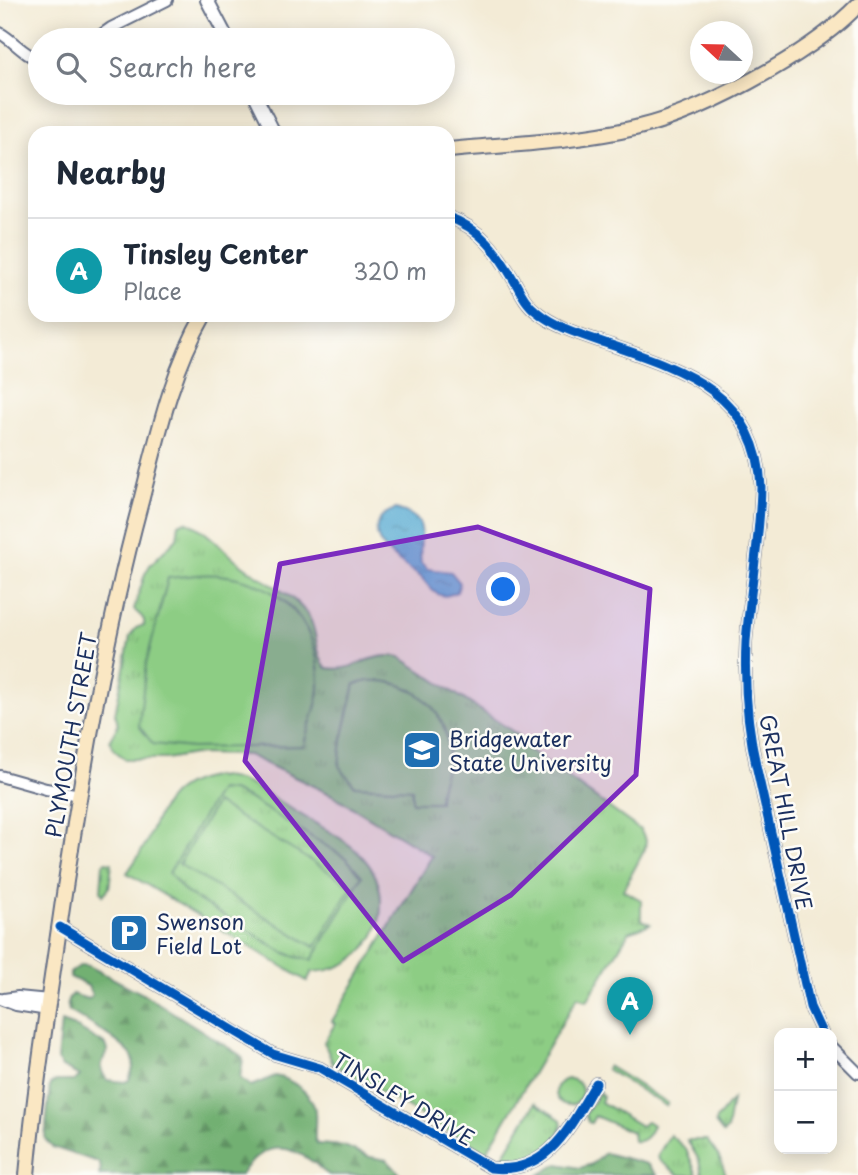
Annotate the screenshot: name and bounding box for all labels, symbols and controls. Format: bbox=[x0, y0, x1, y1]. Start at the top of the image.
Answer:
north arrow bbox=[690, 21, 753, 84]
search box bbox=[28, 28, 455, 105]
text: Search here bbox=[108, 47, 257, 86]
icon: search bbox=[52, 48, 90, 86]
text: Nearby bbox=[56, 149, 166, 194]
text: Tinsley Center bbox=[123, 234, 308, 273]
text: A bbox=[70, 253, 88, 288]
text: 320 m bbox=[353, 253, 427, 288]
text: Place bbox=[123, 273, 182, 308]
your location bbox=[486, 572, 520, 606]
street label: PLYMOUTH STREET bbox=[36, 629, 104, 840]
street label: GREAT HILL DRIVE bbox=[752, 711, 822, 913]
place label: Bridgewater State University bbox=[449, 722, 612, 778]
school or university icon: Bridgewater State University bbox=[401, 729, 443, 771]
place label: Swenson Field Lot bbox=[156, 905, 244, 961]
parking icon: Swenson Field Lot bbox=[108, 912, 150, 954]
pin: A bbox=[607, 977, 653, 1035]
map controls bbox=[774, 1028, 837, 1154]
button: + bbox=[774, 1028, 837, 1091]
street label: TINSLEY DRIVE bbox=[327, 1043, 481, 1153]
button: − bbox=[774, 1091, 837, 1154]

